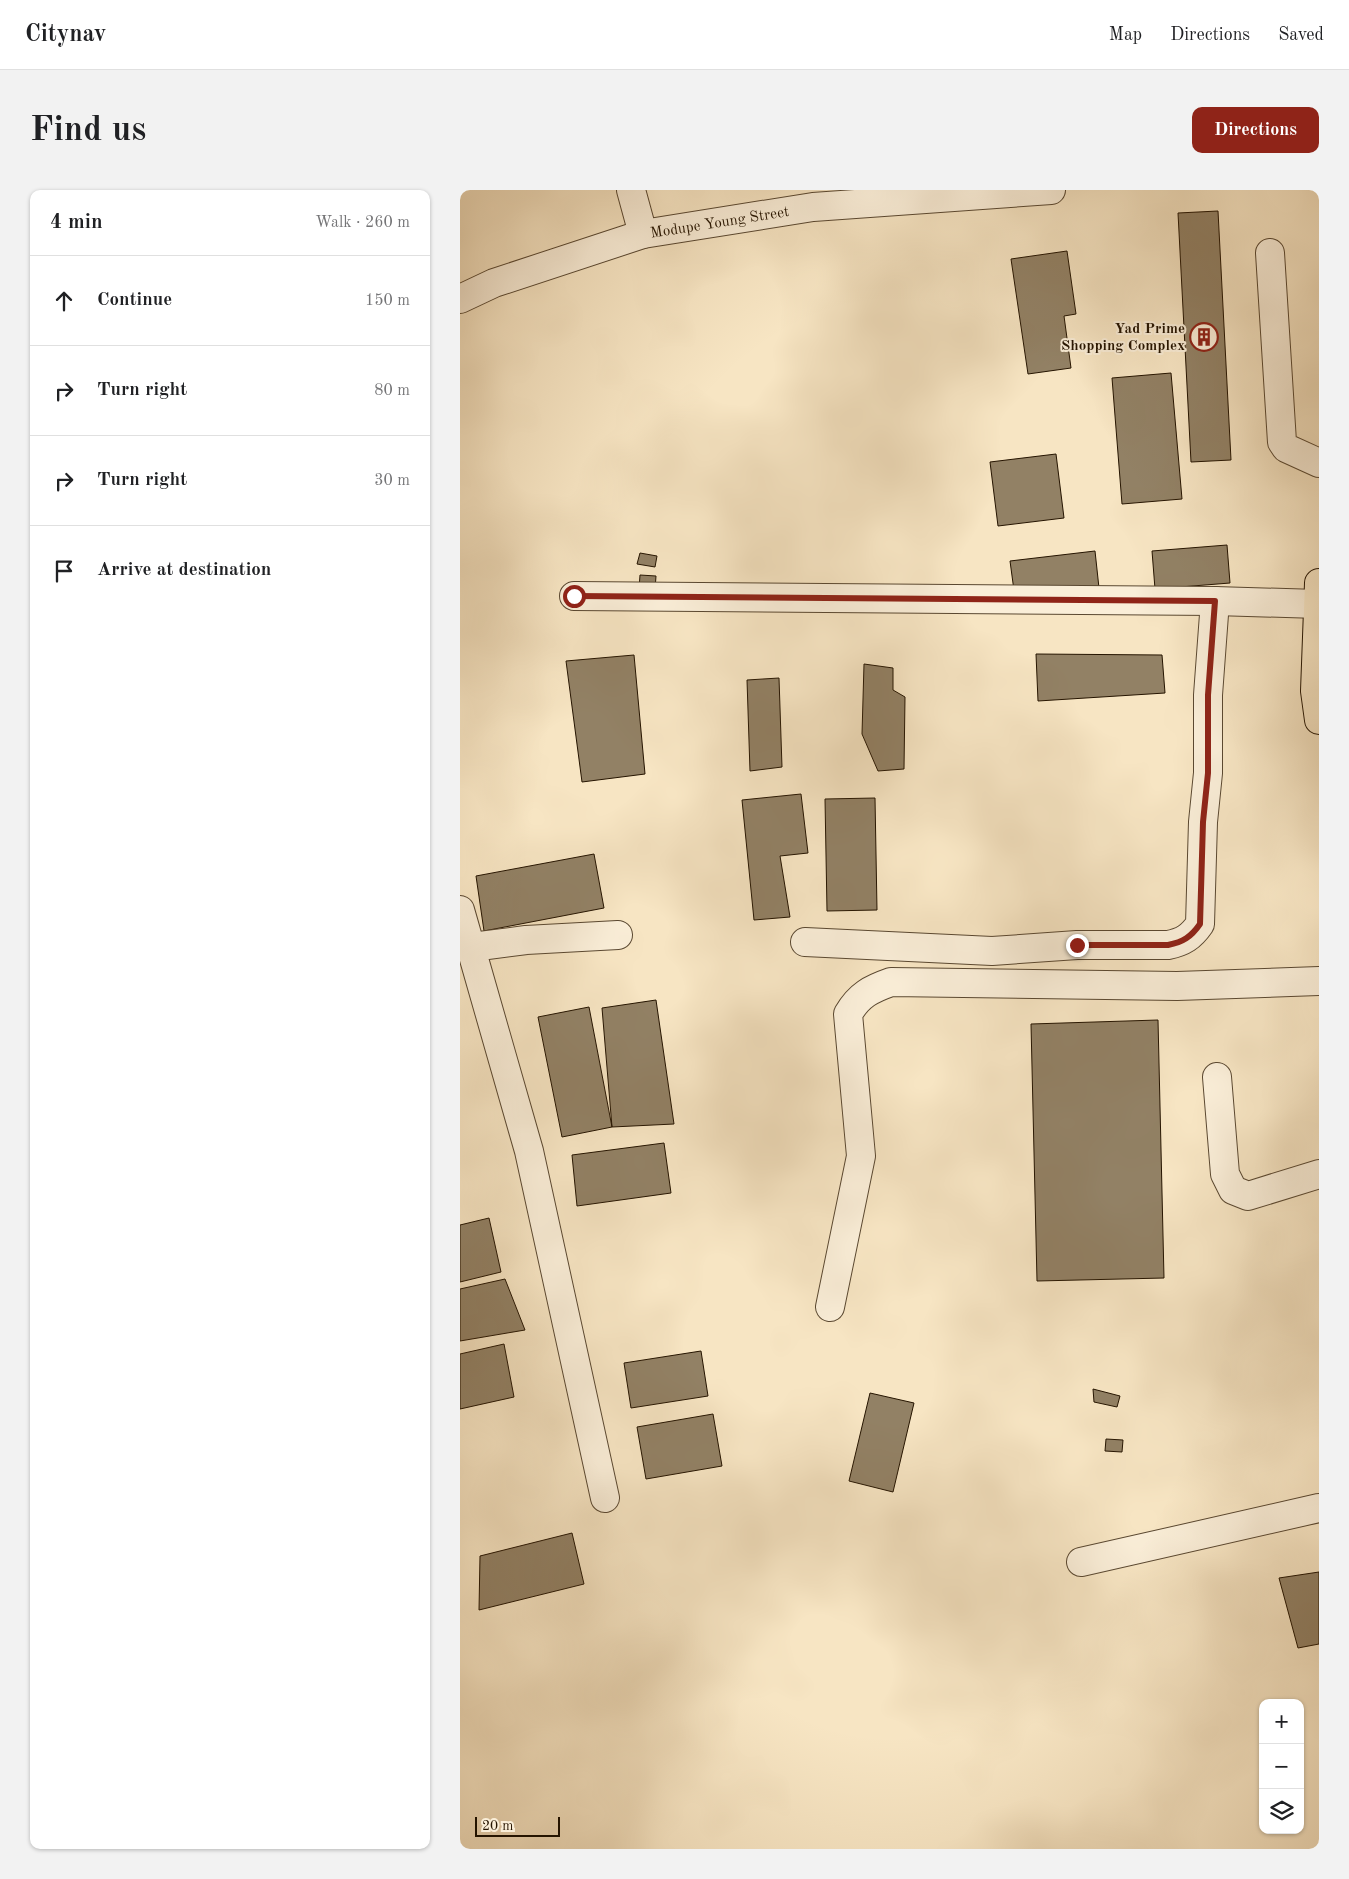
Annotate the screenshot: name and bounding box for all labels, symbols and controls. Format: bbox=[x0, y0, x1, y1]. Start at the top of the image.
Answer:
text: Citynav bbox=[25, 23, 106, 47]
text: Map bbox=[1109, 26, 1142, 44]
text: Directions bbox=[1170, 26, 1250, 44]
text: Saved bbox=[1278, 26, 1324, 44]
button: Directions bbox=[1192, 107, 1319, 153]
text: Find us bbox=[30, 113, 146, 148]
street label: Modupe Young Street bbox=[649, 205, 790, 242]
text: 4 min bbox=[50, 212, 103, 233]
text: Walk · 260 m bbox=[315, 215, 410, 231]
icon: ahead bbox=[50, 287, 78, 315]
text: Continue bbox=[97, 291, 172, 310]
text: 150 m bbox=[365, 293, 410, 309]
place label: Yad Prime Shopping Complex bbox=[1061, 322, 1185, 354]
building icon: Yad Prime Shopping Complex bbox=[1189, 322, 1219, 352]
icon: right bbox=[50, 377, 78, 405]
text: Turn right bbox=[97, 381, 187, 400]
text: 80 m bbox=[374, 383, 410, 399]
icon: right bbox=[50, 467, 78, 495]
text: Turn right bbox=[97, 471, 187, 490]
text: 30 m bbox=[374, 473, 410, 489]
icon: arrive bbox=[50, 557, 78, 585]
text: Arrive at destination bbox=[97, 561, 271, 580]
route start bbox=[563, 585, 586, 608]
route end bbox=[1066, 934, 1089, 957]
map controls bbox=[1259, 1699, 1304, 1834]
button: + bbox=[1259, 1699, 1304, 1744]
button: − bbox=[1259, 1744, 1304, 1789]
button: layers bbox=[1259, 1789, 1304, 1834]
scale bar bbox=[475, 1814, 560, 1837]
text: 20 m bbox=[482, 1819, 513, 1833]

